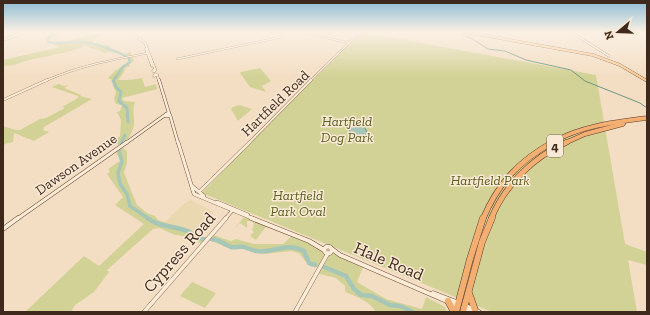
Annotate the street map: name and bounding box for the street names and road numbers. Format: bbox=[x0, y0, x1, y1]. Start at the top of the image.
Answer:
street label: Hartfield Road bbox=[238, 67, 313, 140]
street label: Dawson Avenue bbox=[32, 130, 121, 199]
road number: 4 bbox=[547, 135, 563, 157]
street label: Cypress Road bbox=[139, 207, 220, 296]
street label: Hale Road bbox=[351, 237, 427, 285]

